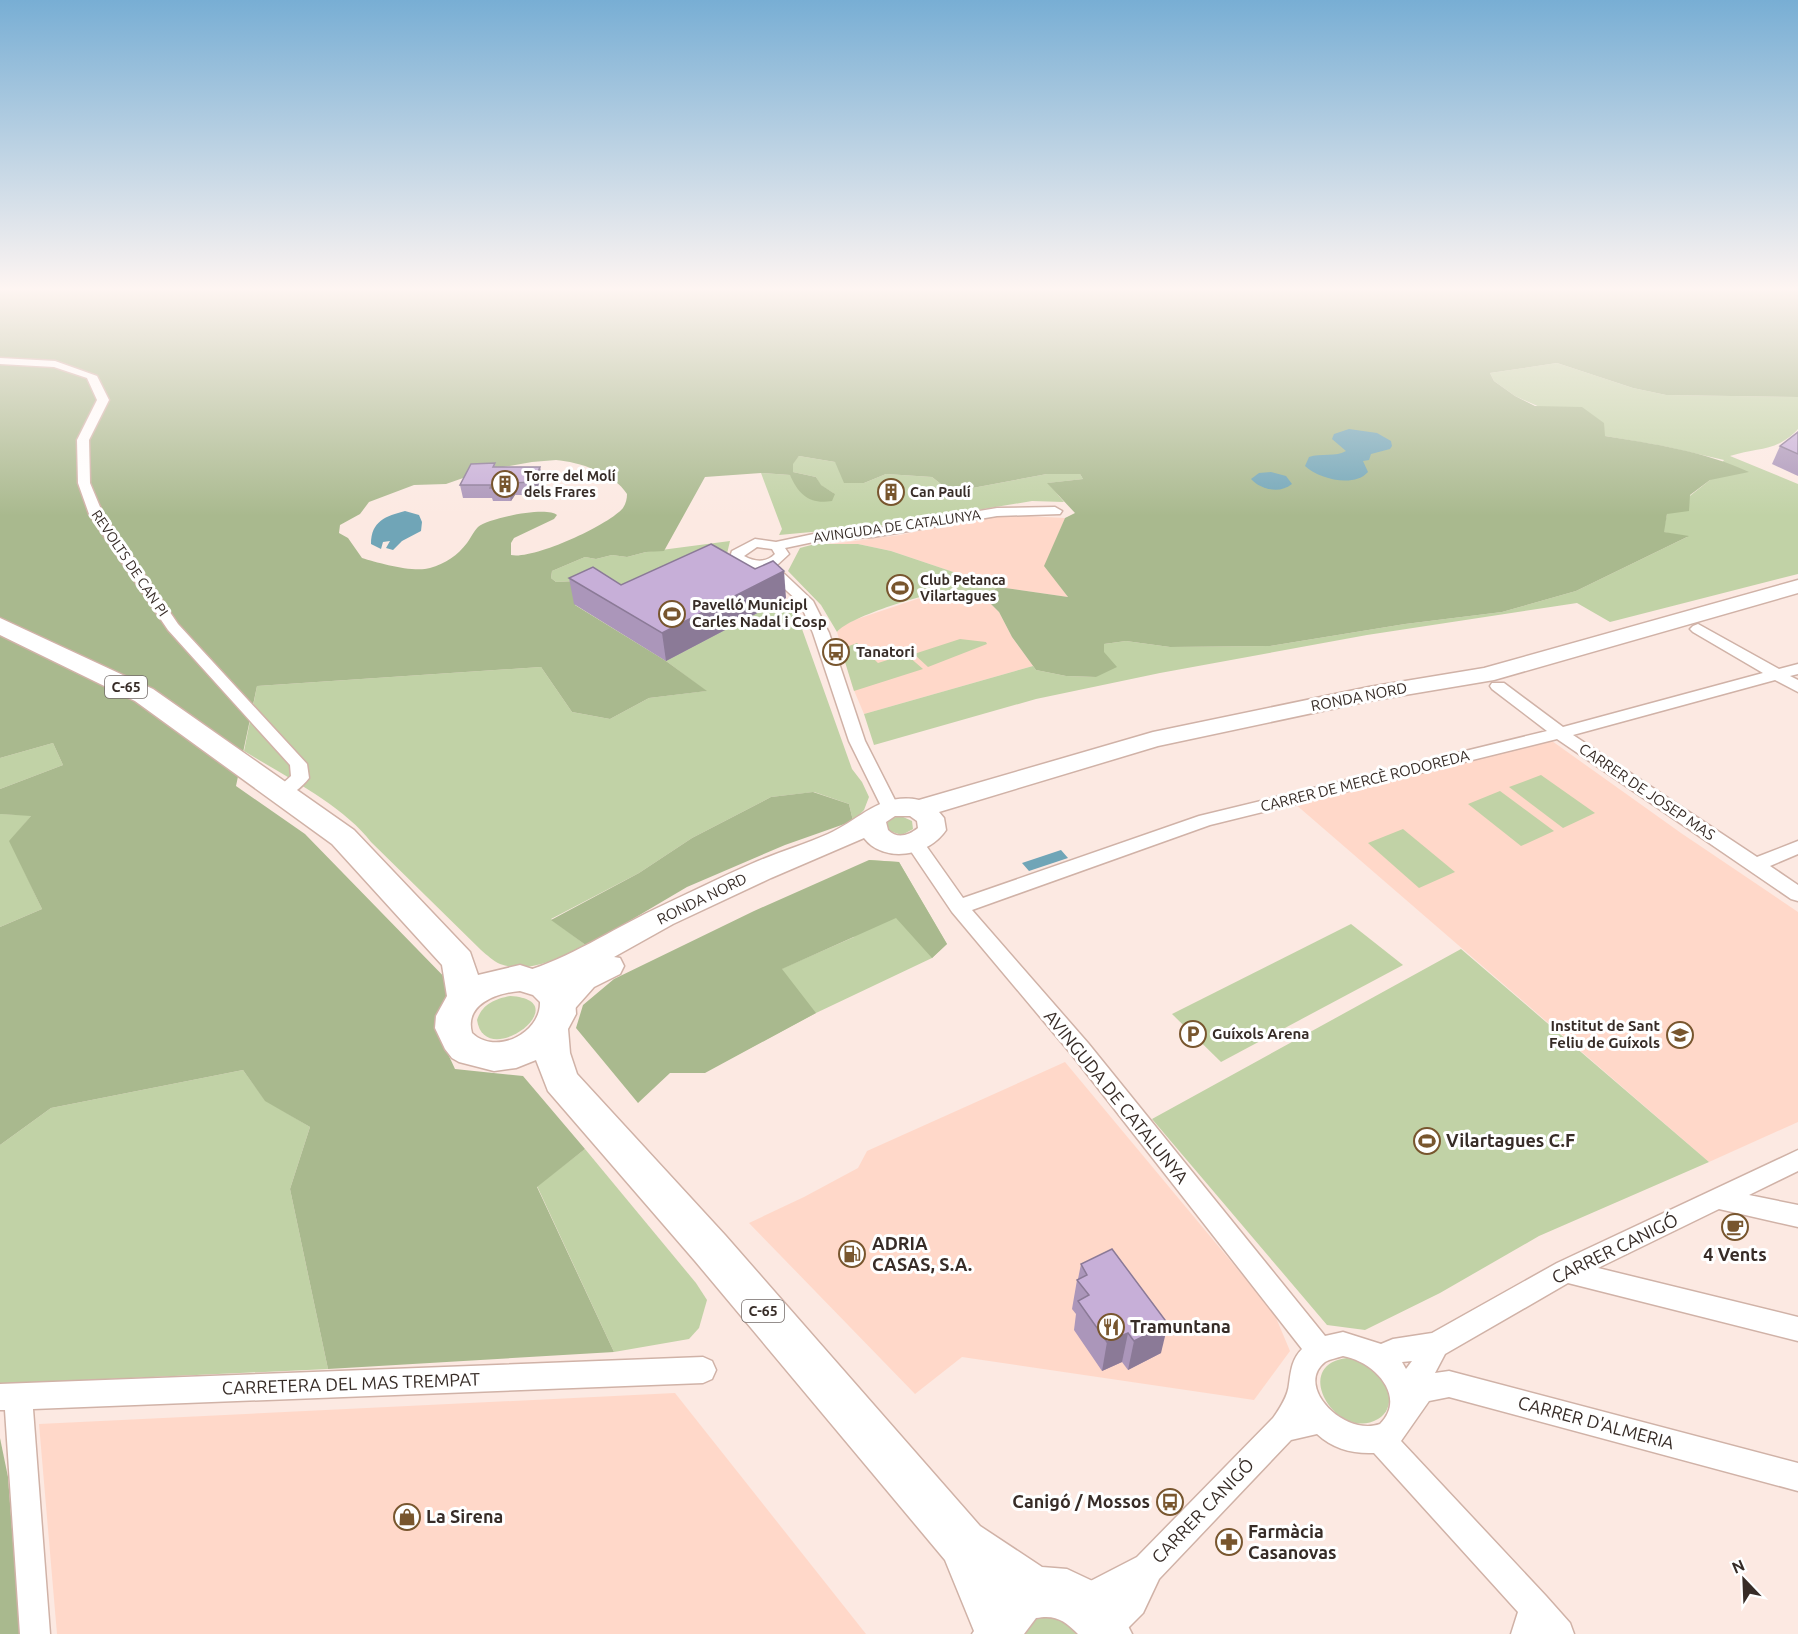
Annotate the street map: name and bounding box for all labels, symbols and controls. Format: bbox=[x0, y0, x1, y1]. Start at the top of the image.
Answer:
place label: Torre del Molí dels Frares bbox=[524, 468, 616, 500]
building icon: Torre del Molí dels Frares bbox=[490, 469, 520, 499]
building icon: Can Paulí bbox=[876, 477, 906, 507]
place label: Can Paulí bbox=[910, 484, 971, 500]
street label: AVINGUDA DE CATALUNYA bbox=[812, 506, 982, 546]
street label: REVOLTS DE CAN PI bbox=[89, 507, 171, 619]
place label: Club Petanca Vilartagues bbox=[920, 572, 1006, 604]
sports icon: Club Petanca Vilartagues bbox=[885, 573, 915, 603]
place label: Pavelló Municipl Carles Nadal i Cosp bbox=[692, 596, 827, 630]
sports icon: Pavelló Municipl Carles Nadal i Cosp bbox=[657, 599, 687, 629]
bus stop icon: Tanatori bbox=[821, 637, 851, 667]
place label: Tanatori bbox=[856, 643, 915, 660]
road number: C-65 bbox=[105, 676, 147, 698]
street label: RONDA NORD bbox=[1309, 679, 1408, 714]
street label: CARRER DE JOSEP MAS bbox=[1576, 740, 1719, 844]
street label: CARRER DE MERCÈ RODOREDA bbox=[1259, 746, 1471, 815]
street label: RONDA NORD bbox=[654, 870, 749, 928]
street label: AVINGUDA DE CATALUNYA bbox=[1041, 1006, 1193, 1187]
place label: Institut de Sant Feliu de Guíxols bbox=[1549, 1017, 1661, 1051]
parking icon: Guíxols Arena bbox=[1178, 1019, 1208, 1049]
school or university icon: Institut de Sant Feliu de Guíxols bbox=[1665, 1020, 1695, 1050]
place label: Guíxols Arena bbox=[1212, 1025, 1310, 1042]
sports icon: Vilartagues C.F bbox=[1412, 1126, 1442, 1156]
place label: Vilartagues C.F bbox=[1446, 1130, 1575, 1150]
street label: CARRER CANIGÓ bbox=[1548, 1208, 1681, 1287]
cafe icon: 4 Vents bbox=[1720, 1212, 1750, 1242]
place label: ADRIA CASAS, S.A. bbox=[872, 1233, 972, 1274]
fuel station icon: ADRIA CASAS, S.A. bbox=[837, 1239, 867, 1269]
place label: 4 Vents bbox=[1703, 1244, 1767, 1264]
road number: C-65 bbox=[742, 1300, 784, 1322]
restaurant icon: Tramuntana bbox=[1096, 1312, 1126, 1342]
place label: Tramuntana bbox=[1130, 1316, 1231, 1336]
street label: CARRETERA DEL MAS TREMPAT bbox=[222, 1368, 480, 1398]
street label: CARRER D'ALMERIA bbox=[1516, 1392, 1677, 1453]
street label: CARRER CANIGÓ bbox=[1147, 1453, 1257, 1567]
bus stop icon: Canigó / Mossos bbox=[1155, 1487, 1185, 1517]
place label: Canigó / Mossos bbox=[1012, 1491, 1150, 1511]
shop icon: La Sirena bbox=[392, 1502, 422, 1532]
place label: La Sirena bbox=[426, 1506, 503, 1526]
place label: Farmàcia Casanovas bbox=[1248, 1521, 1337, 1562]
pharmacy icon: Farmàcia Casanovas bbox=[1214, 1527, 1244, 1557]
north arrow bbox=[1714, 1550, 1774, 1610]
text: N bbox=[1729, 1556, 1747, 1577]

